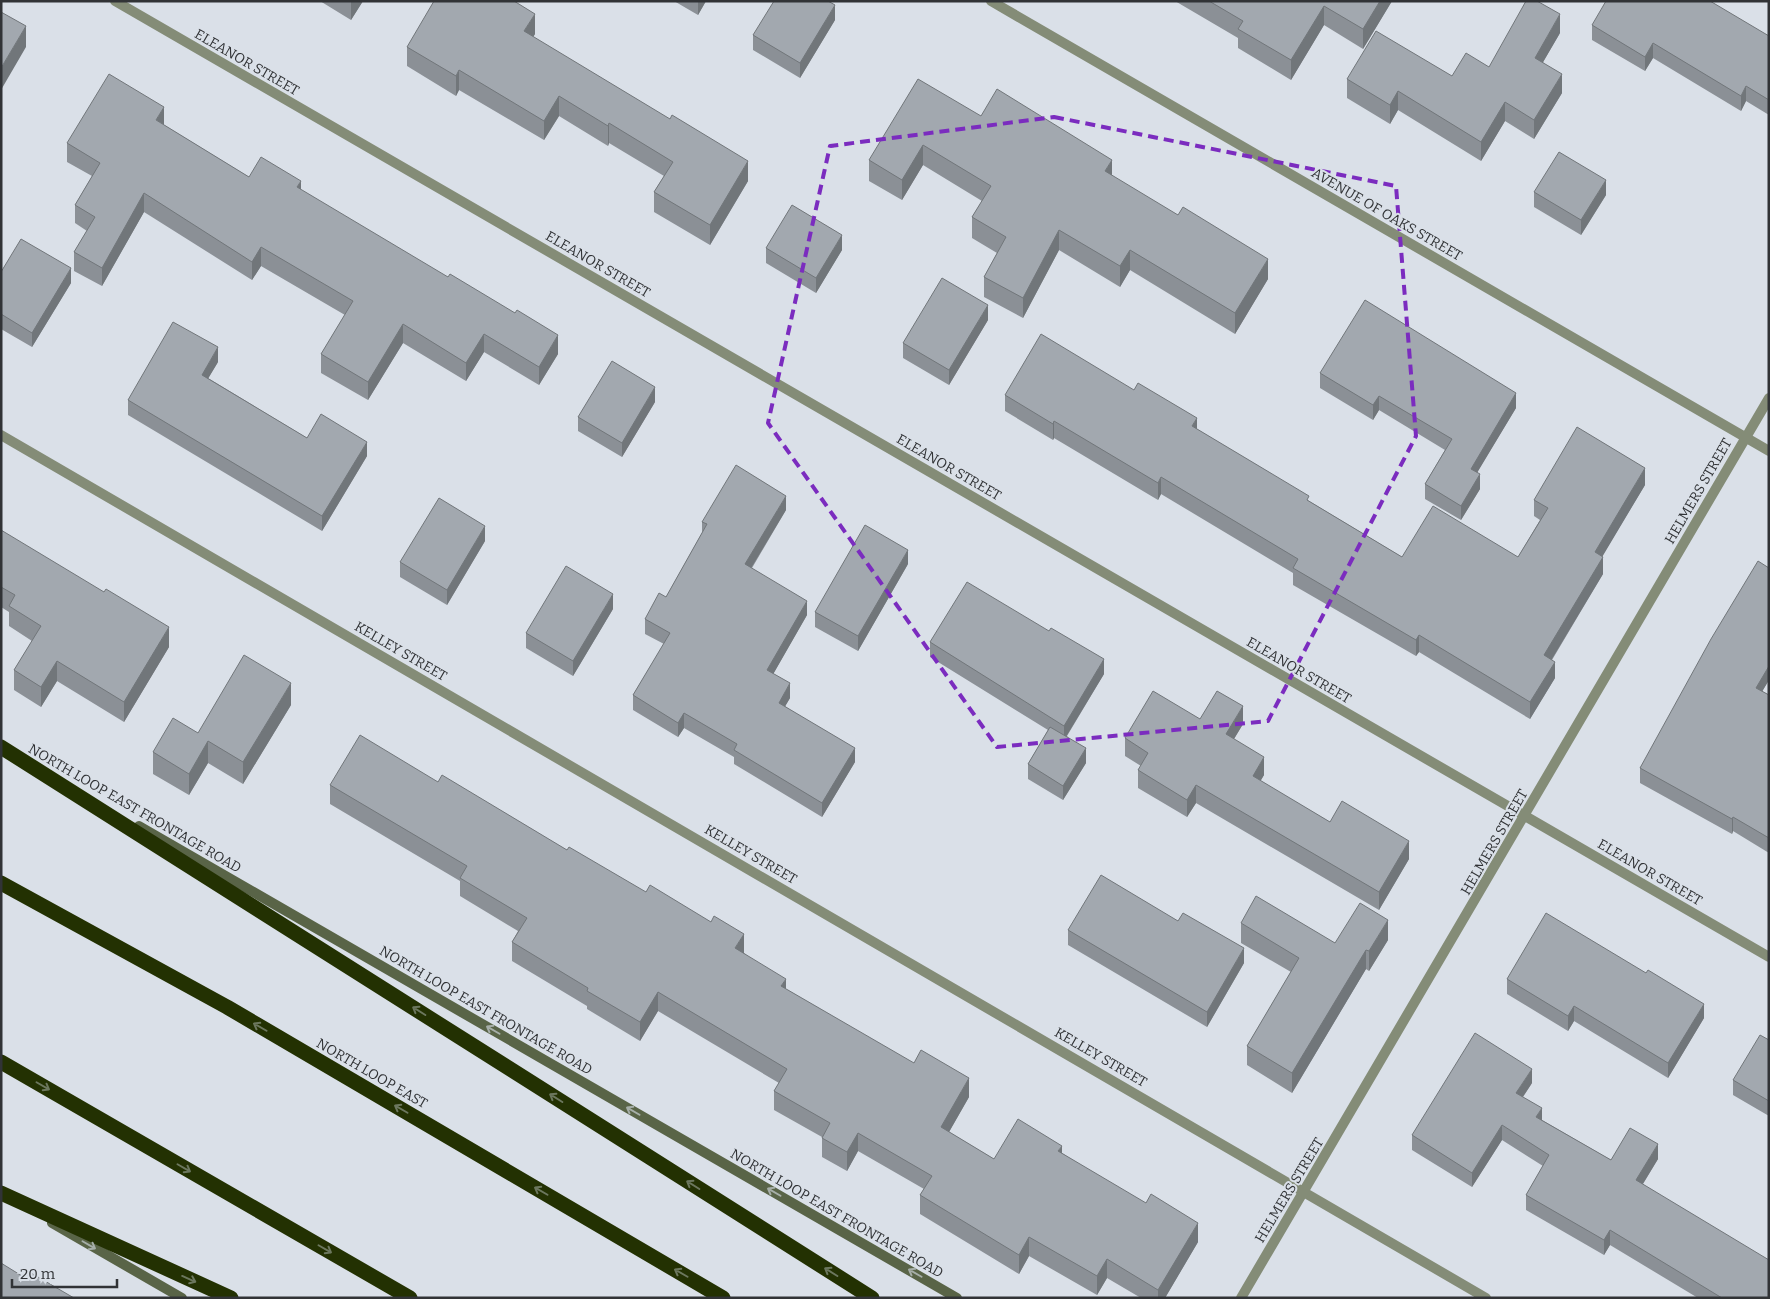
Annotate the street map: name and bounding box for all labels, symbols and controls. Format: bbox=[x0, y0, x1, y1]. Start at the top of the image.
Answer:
street label: ELEANOR STREET bbox=[191, 26, 302, 99]
street label: AVENUE OF OAKS STREET bbox=[1308, 164, 1465, 265]
street label: ELEANOR STREET bbox=[542, 228, 653, 301]
street label: ELEANOR STREET bbox=[893, 431, 1004, 504]
street label: HELMERS STREET bbox=[1661, 435, 1736, 547]
street label: KELLEY STREET bbox=[352, 618, 450, 685]
street label: ELEANOR STREET bbox=[1243, 634, 1354, 707]
street label: NORTH LOOP EAST FRONTAGE ROAD bbox=[25, 740, 244, 877]
street label: HELMERS STREET bbox=[1457, 786, 1532, 898]
street label: KELLEY STREET bbox=[702, 821, 800, 888]
street label: ELEANOR STREET bbox=[1594, 836, 1705, 909]
street label: NORTH LOOP EAST FRONTAGE ROAD bbox=[376, 942, 595, 1079]
one-way arrow bbox=[412, 1006, 426, 1016]
one-way arrow bbox=[254, 1021, 268, 1031]
street label: KELLEY STREET bbox=[1052, 1024, 1150, 1091]
one-way arrow bbox=[485, 1025, 500, 1035]
street label: NORTH LOOP EAST bbox=[313, 1035, 430, 1112]
one-way arrow bbox=[36, 1082, 50, 1092]
one-way arrow bbox=[549, 1093, 563, 1103]
one-way arrow bbox=[394, 1103, 408, 1113]
one-way arrow bbox=[626, 1106, 641, 1116]
street label: HELMERS STREET bbox=[1251, 1135, 1327, 1246]
street label: NORTH LOOP EAST FRONTAGE ROAD bbox=[727, 1145, 946, 1282]
one-way arrow bbox=[177, 1163, 191, 1173]
one-way arrow bbox=[687, 1180, 701, 1190]
one-way arrow bbox=[533, 1186, 548, 1196]
one-way arrow bbox=[768, 1187, 782, 1197]
one-way arrow bbox=[81, 1240, 96, 1250]
one-way arrow bbox=[317, 1244, 332, 1254]
scale bar bbox=[12, 1256, 118, 1288]
text: 20 m bbox=[20, 1265, 56, 1283]
one-way arrow bbox=[824, 1266, 838, 1276]
one-way arrow bbox=[675, 1268, 689, 1278]
one-way arrow bbox=[908, 1268, 923, 1278]
one-way arrow bbox=[181, 1274, 196, 1284]

